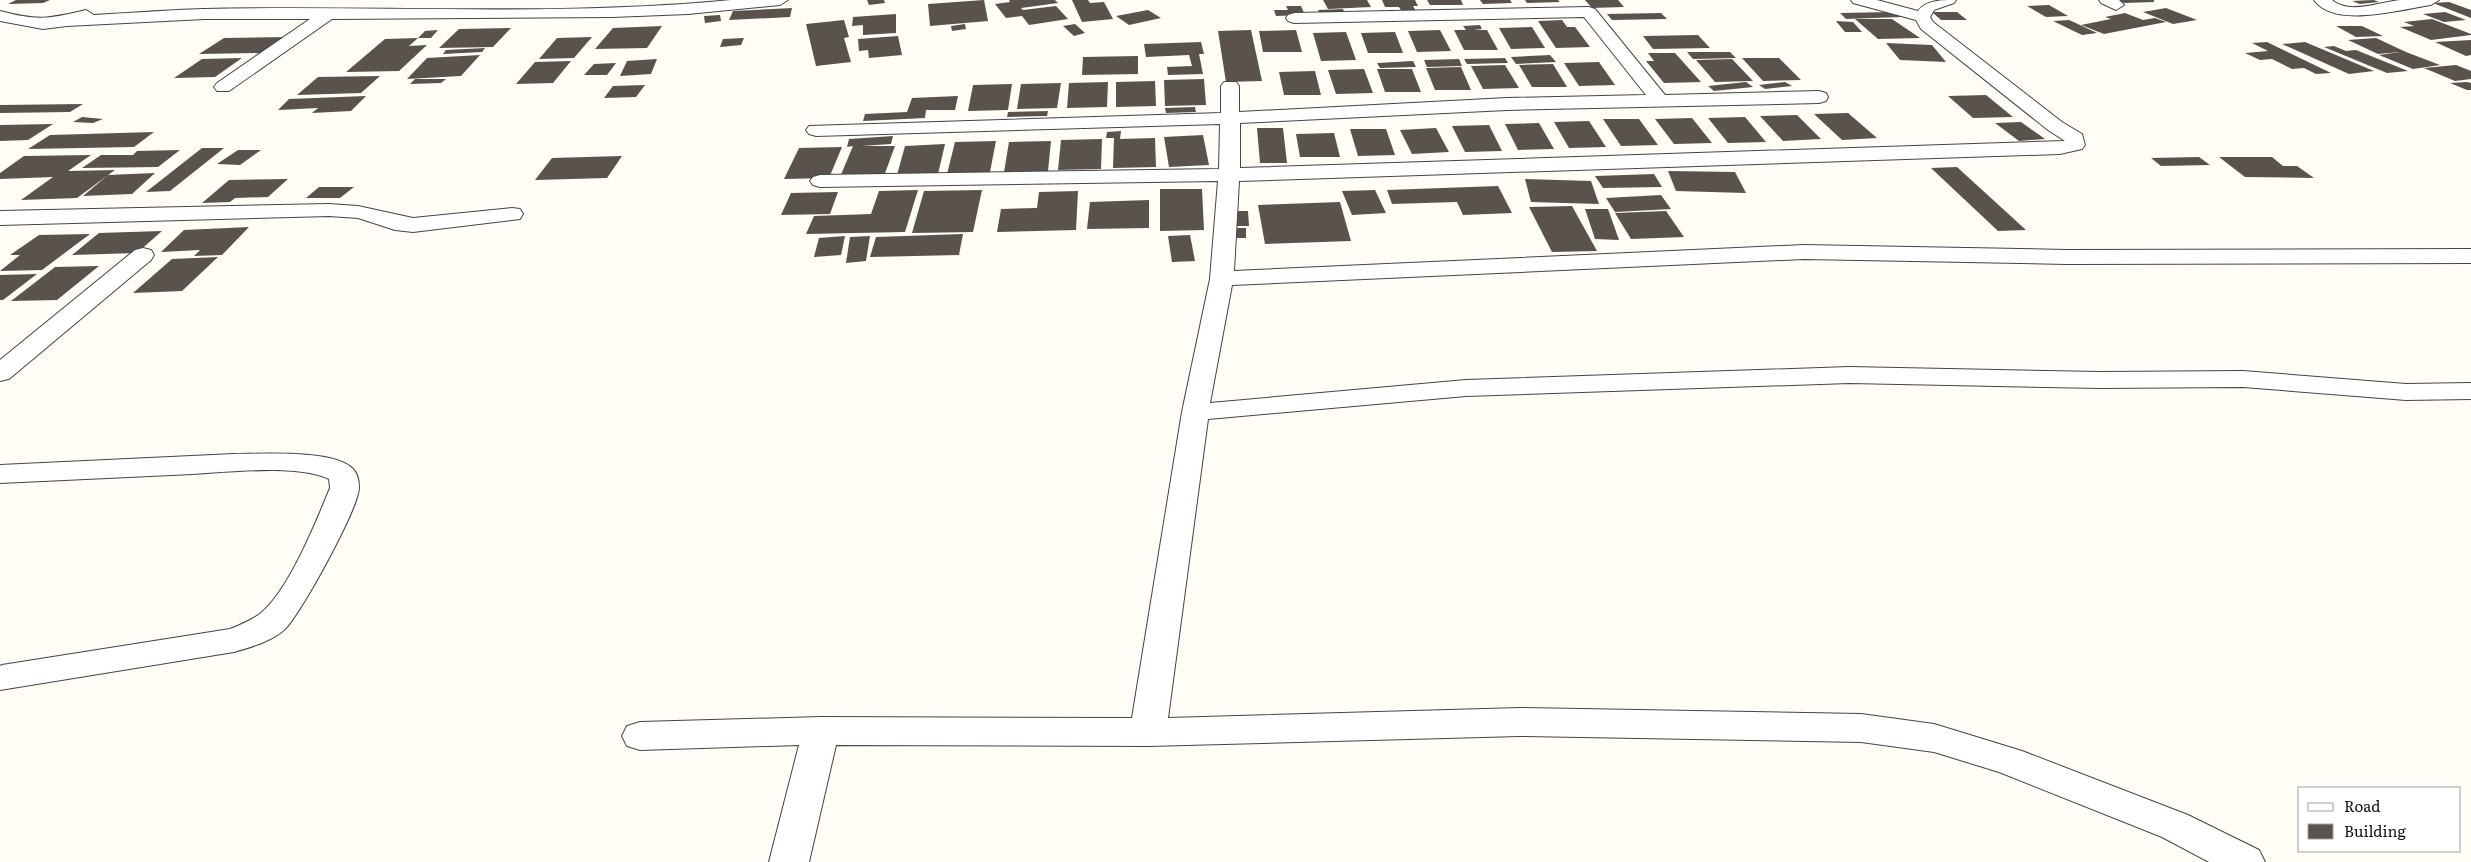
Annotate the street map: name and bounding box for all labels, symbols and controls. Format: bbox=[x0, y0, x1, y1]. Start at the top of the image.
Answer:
legend bbox=[2298, 787, 2461, 852]
text: Road bbox=[2344, 794, 2380, 817]
text: Building bbox=[2344, 819, 2406, 842]

